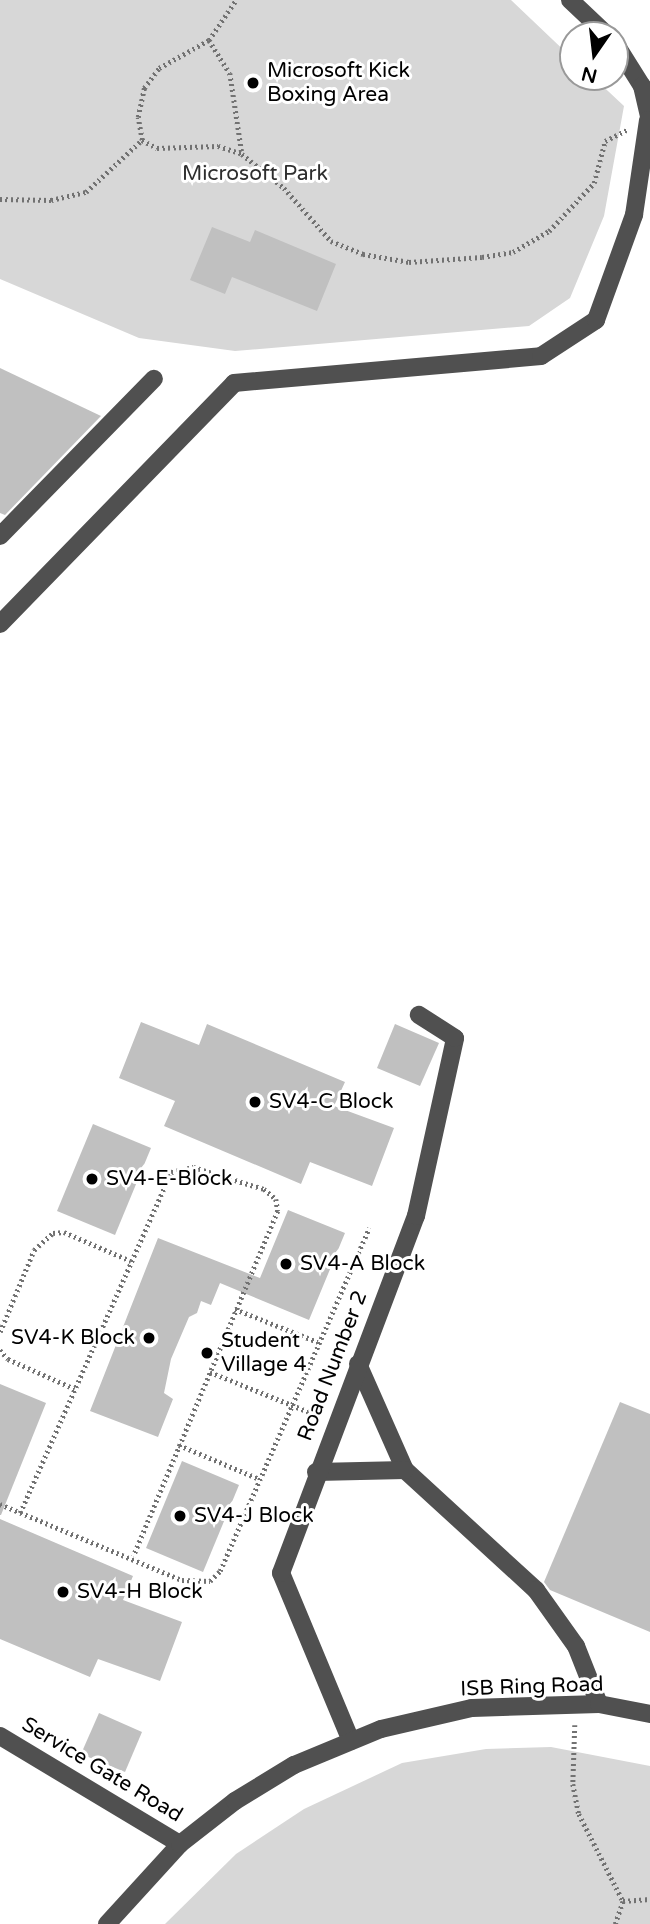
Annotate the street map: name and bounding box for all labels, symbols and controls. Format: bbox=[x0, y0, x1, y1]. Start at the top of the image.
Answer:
north arrow bbox=[559, 21, 629, 91]
place label: Microsoft Kick Boxing Area bbox=[267, 58, 410, 108]
text: N bbox=[579, 62, 599, 87]
marker: Microsoft Kick Boxing Area bbox=[245, 75, 261, 91]
park label: Microsoft Park bbox=[182, 161, 328, 187]
place label: SV4-C Block bbox=[269, 1089, 393, 1115]
marker: SV4-C Block bbox=[247, 1094, 263, 1110]
place label: SV4-E-Block bbox=[106, 1166, 232, 1192]
marker: SV4-E-Block bbox=[84, 1171, 100, 1187]
place label: SV4-A Block bbox=[300, 1251, 425, 1277]
marker: SV4-A Block bbox=[278, 1256, 294, 1272]
street label: Road Number 2 bbox=[293, 1287, 373, 1445]
place label: SV4-K Block bbox=[11, 1325, 135, 1351]
place label: Student Village 4 bbox=[221, 1328, 307, 1378]
marker: SV4-K Block bbox=[141, 1330, 157, 1346]
marker: Student Village 4 bbox=[199, 1345, 215, 1361]
place label: SV4-J Block bbox=[194, 1503, 314, 1529]
marker: SV4-J Block bbox=[172, 1508, 188, 1524]
place label: SV4-H Block bbox=[77, 1579, 203, 1605]
marker: SV4-H Block bbox=[55, 1584, 71, 1600]
street label: ISB Ring Road bbox=[460, 1672, 604, 1702]
street label: Service Gate Road bbox=[17, 1712, 187, 1828]

